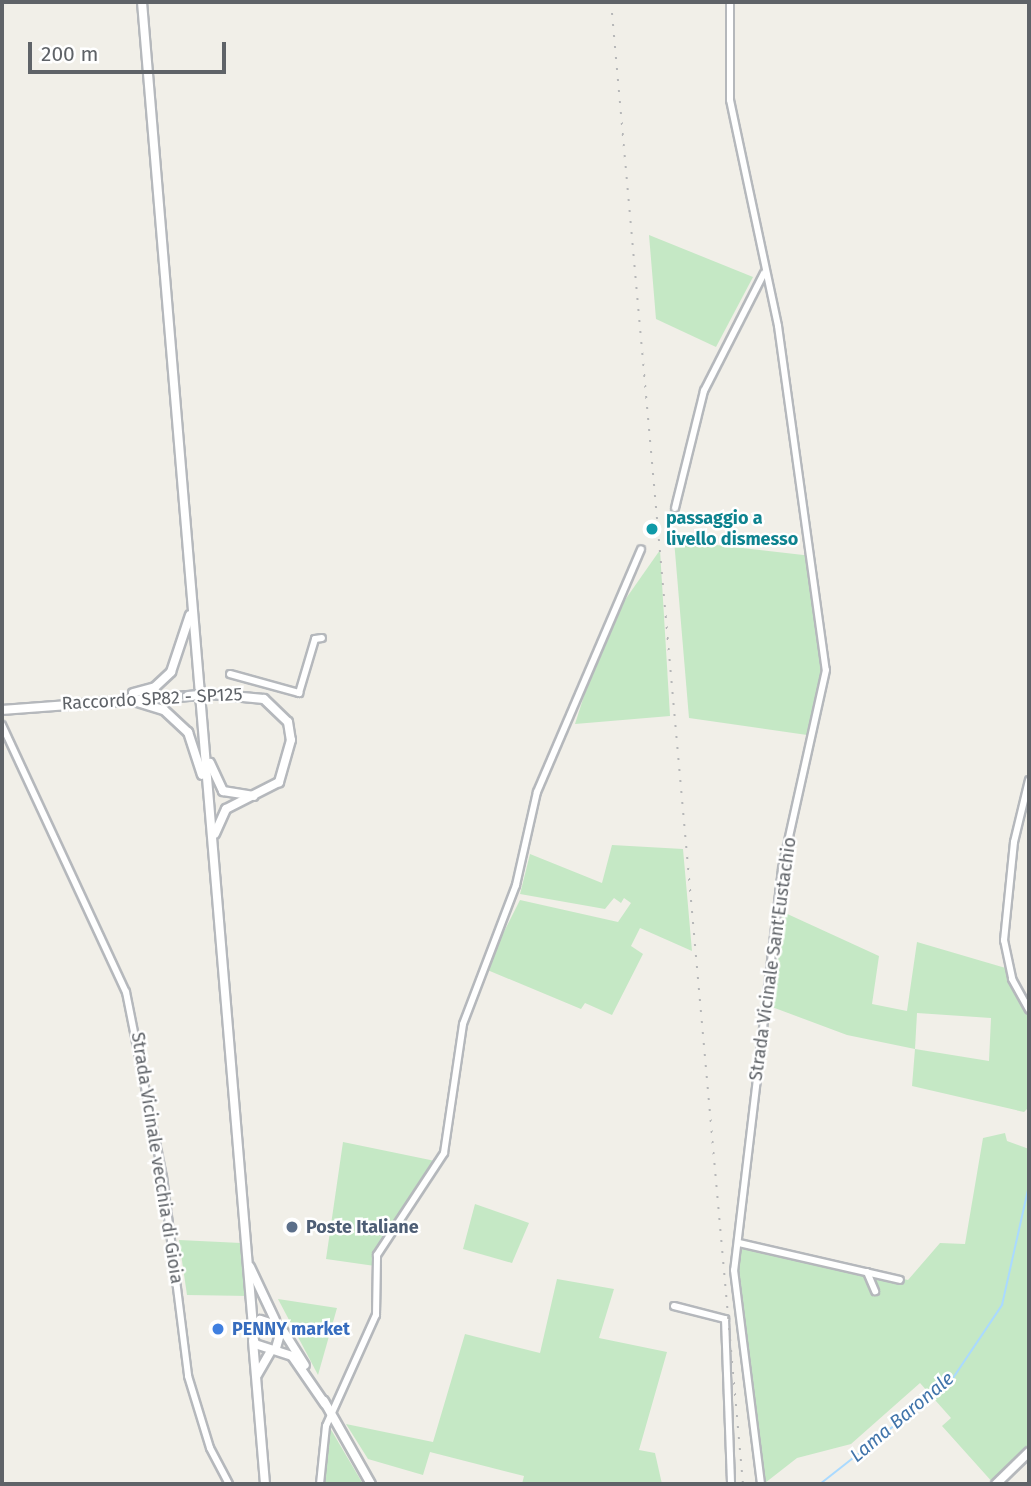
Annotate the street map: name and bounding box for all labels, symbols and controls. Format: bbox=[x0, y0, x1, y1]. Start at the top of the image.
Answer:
scale bar bbox=[32, 28, 229, 72]
text: 200 m bbox=[41, 41, 98, 67]
place label: passaggio a livello dismesso bbox=[666, 508, 798, 550]
marker: passaggio a livello dismesso bbox=[644, 521, 660, 537]
street label: Raccordo SP82 - SP125 bbox=[61, 683, 243, 715]
street label: Strada Vicinale Sant'Eustachio bbox=[745, 836, 801, 1082]
street label: Strada Vicinale vecchia di Gioia bbox=[126, 1031, 188, 1285]
place label: Poste Italiane bbox=[306, 1216, 419, 1238]
marker: Poste Italiane bbox=[284, 1219, 300, 1235]
place label: PENNY market bbox=[232, 1318, 350, 1340]
marker: PENNY market bbox=[210, 1321, 226, 1337]
water label: Lama Baronale bbox=[845, 1367, 959, 1467]

